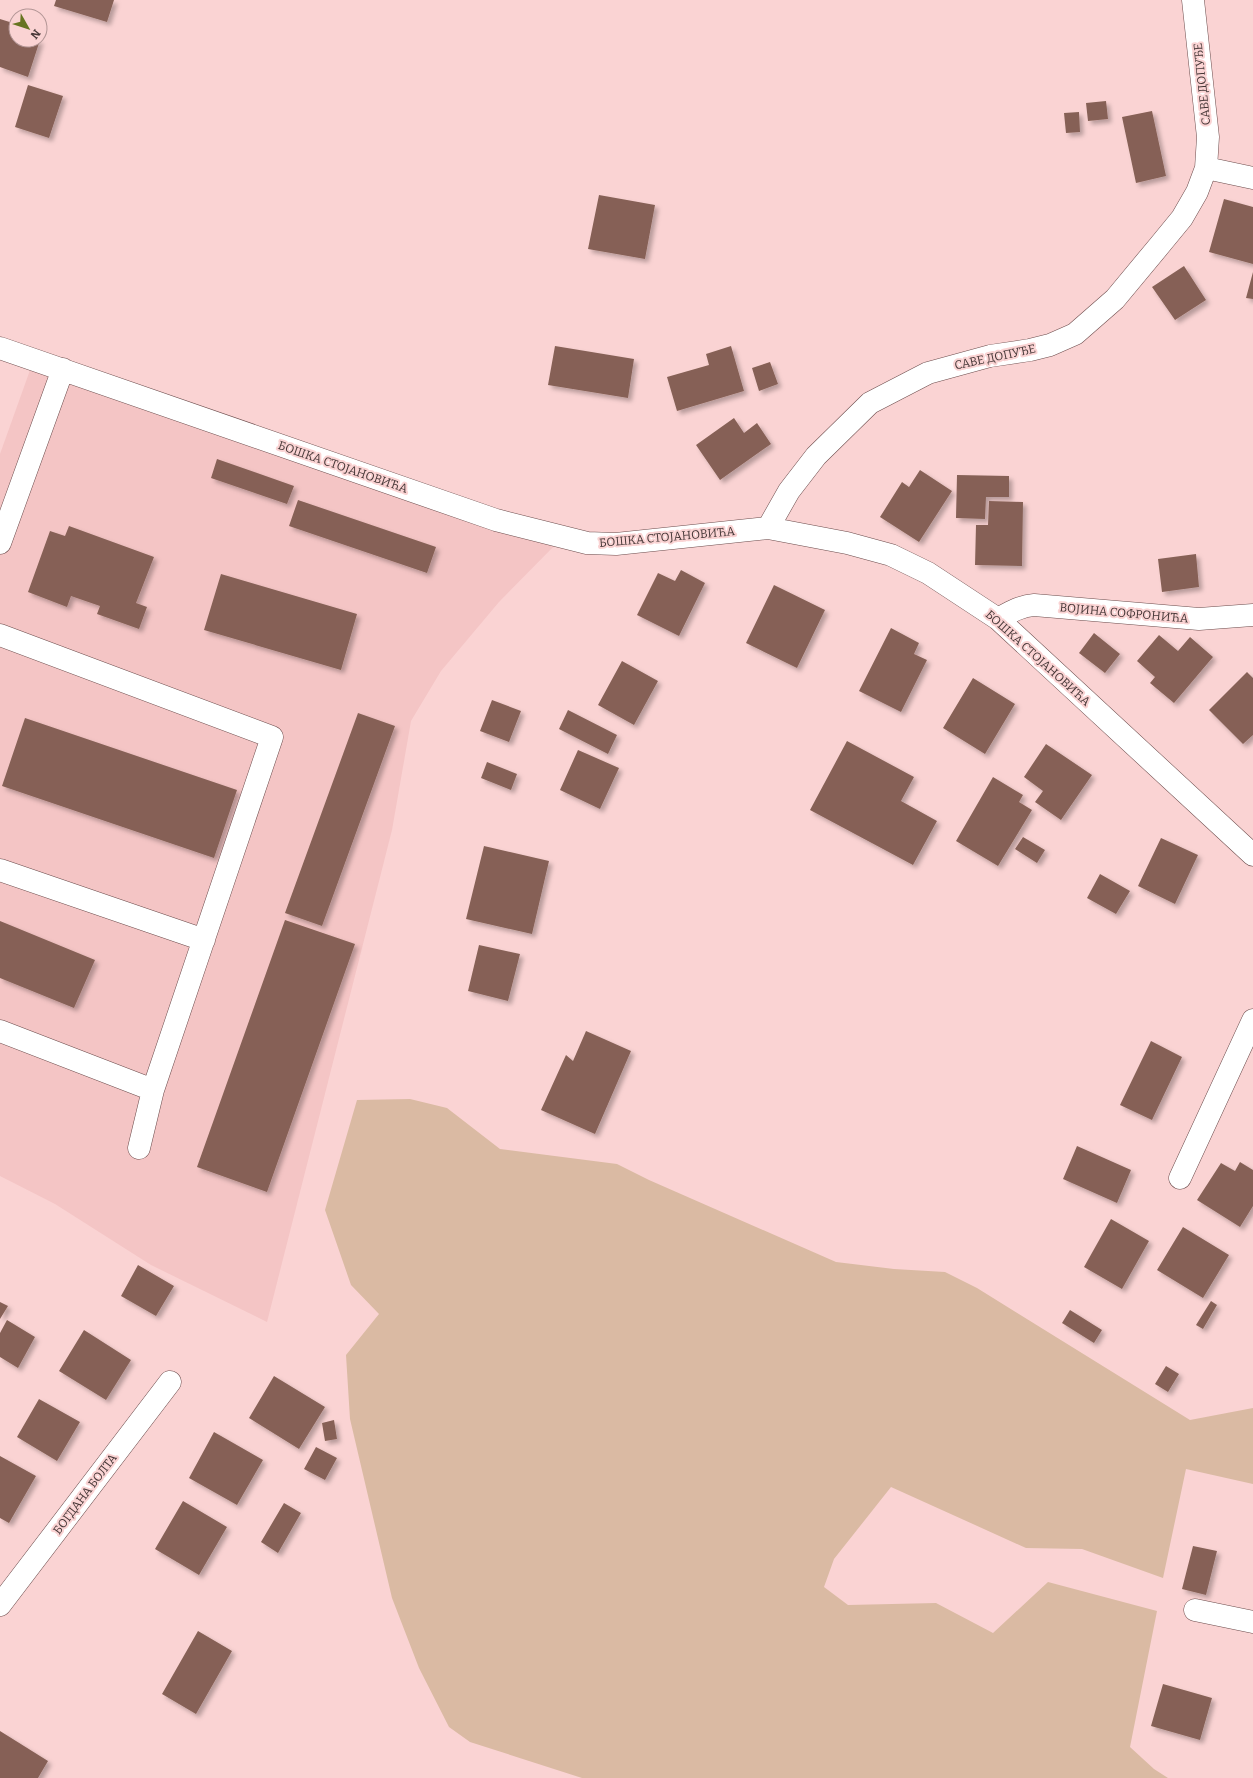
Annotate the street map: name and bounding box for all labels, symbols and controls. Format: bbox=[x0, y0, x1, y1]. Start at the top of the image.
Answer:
north arrow bbox=[8, 8, 48, 48]
text: N bbox=[27, 27, 43, 42]
street label: САВЕ ДОПУЂЕ bbox=[1191, 42, 1213, 126]
street label: САВЕ ДОПУЂЕ bbox=[953, 342, 1037, 372]
street label: БОШКА СТОЈАНОВИЋА bbox=[276, 438, 410, 496]
street label: БОШКА СТОЈАНОВИЋА bbox=[599, 524, 736, 550]
street label: ВОЈИНА СОФРОНИЋА bbox=[1059, 600, 1189, 626]
street label: БОШКА СТОЈАНОВИЋА bbox=[983, 607, 1094, 709]
street label: БОГДАНА БОЛТА bbox=[50, 1451, 120, 1537]

